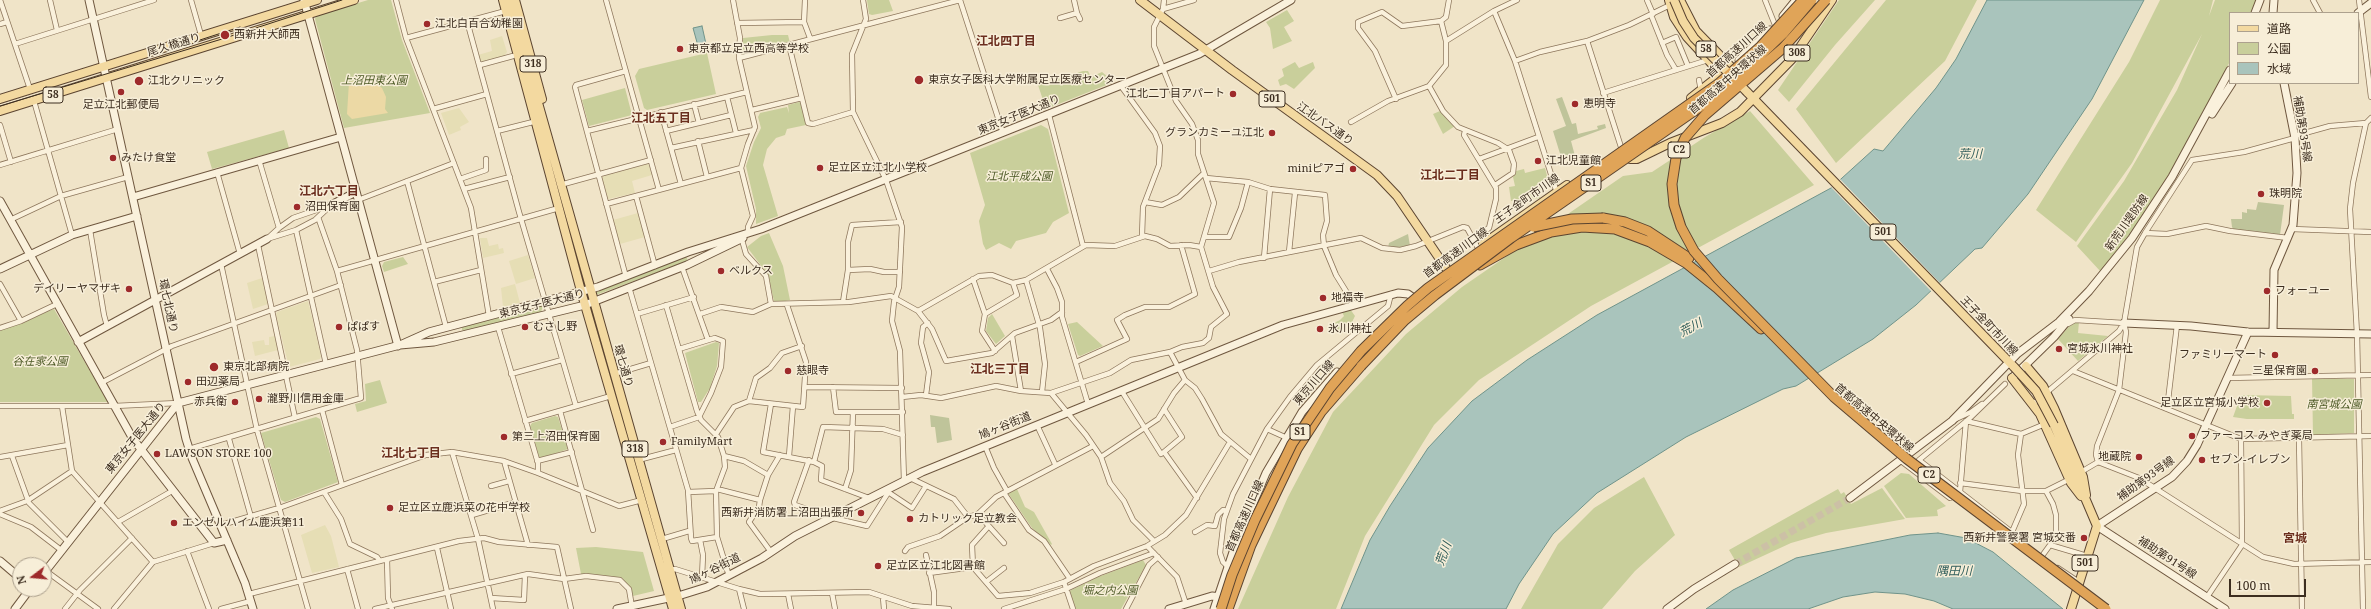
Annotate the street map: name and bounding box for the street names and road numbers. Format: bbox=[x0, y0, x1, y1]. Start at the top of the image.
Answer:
street label: 首都高速川口線 bbox=[1704, 19, 1770, 81]
street label: 尾久橋通り bbox=[146, 31, 202, 59]
road number: 58 bbox=[1696, 41, 1716, 57]
street label: 首都高速中央環状線 bbox=[1686, 43, 1770, 117]
road number: 308 bbox=[1784, 45, 1810, 61]
road number: 318 bbox=[520, 56, 546, 72]
road number: 58 bbox=[43, 87, 63, 103]
road number: 501 bbox=[1259, 91, 1285, 107]
street label: 東京女子医大通り bbox=[976, 92, 1062, 138]
street label: 補助第93号線 bbox=[2290, 95, 2314, 163]
street label: 江北バス通り bbox=[1294, 100, 1356, 148]
road number: C2 bbox=[1668, 142, 1690, 158]
street label: 王子金町市川線 bbox=[1492, 172, 1562, 226]
road number: S1 bbox=[1581, 175, 1601, 191]
street label: 新荒川堤防線 bbox=[2103, 192, 2151, 254]
road number: 501 bbox=[1870, 224, 1896, 240]
street label: 首都高速川口線 bbox=[1421, 225, 1491, 281]
street label: 環七北通り bbox=[156, 278, 180, 334]
street label: 東京女子医大通り bbox=[498, 287, 586, 321]
street label: 王子金町市川線 bbox=[1958, 294, 2020, 358]
street label: 環七通り bbox=[611, 343, 635, 389]
street label: 東京川口線 bbox=[1291, 358, 1337, 408]
street label: 首都高速中央環状線 bbox=[1832, 381, 1916, 455]
street label: 東京女子医大通り bbox=[103, 400, 169, 476]
street label: 鳩ヶ谷街道 bbox=[977, 410, 1033, 442]
road number: S1 bbox=[1290, 424, 1310, 440]
road number: 318 bbox=[622, 441, 648, 457]
street label: 補助第93号線 bbox=[2115, 454, 2177, 504]
road number: C2 bbox=[1918, 467, 1940, 483]
street label: 首都高速川口線 bbox=[1223, 478, 1267, 554]
street label: 補助第91号線 bbox=[2135, 534, 2199, 582]
street label: 鳩ヶ谷街道 bbox=[687, 551, 743, 587]
road number: 501 bbox=[2072, 555, 2098, 571]

